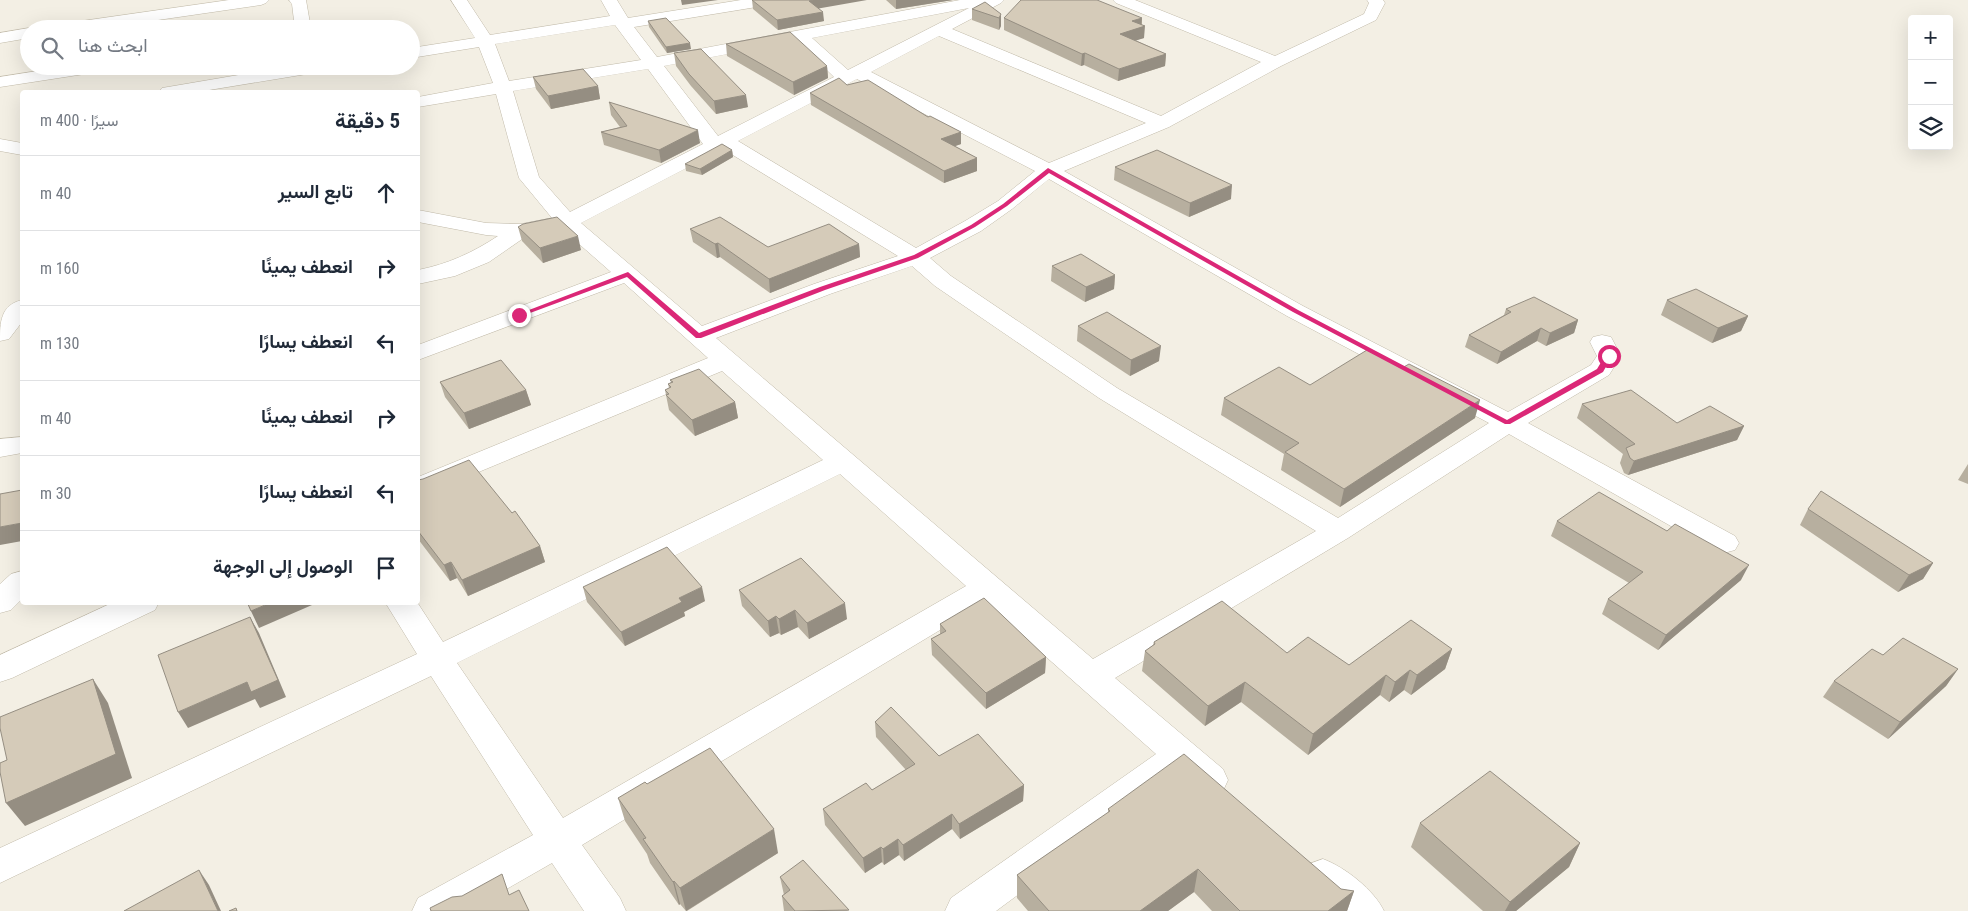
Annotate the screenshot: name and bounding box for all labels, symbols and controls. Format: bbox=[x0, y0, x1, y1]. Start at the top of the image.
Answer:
map controls bbox=[1908, 15, 1953, 150]
button: + bbox=[1908, 15, 1953, 60]
search box bbox=[20, 20, 420, 75]
icon: search bbox=[38, 34, 66, 62]
text: ابحث هنا bbox=[78, 34, 148, 57]
button: − bbox=[1908, 60, 1953, 105]
button: layers bbox=[1908, 105, 1953, 150]
text: 5 دقيقة bbox=[335, 109, 400, 133]
text: سيرًا · 400 m bbox=[40, 111, 118, 130]
icon: ahead bbox=[372, 179, 400, 207]
text: تابع السير bbox=[278, 180, 353, 203]
text: 40 m bbox=[40, 184, 72, 203]
icon: right bbox=[372, 254, 400, 282]
text: انعطف يمينًا bbox=[261, 255, 353, 278]
text: 160 m bbox=[40, 259, 79, 278]
route end bbox=[508, 304, 531, 327]
icon: left bbox=[372, 329, 400, 357]
text: انعطف يسارًا bbox=[259, 330, 353, 353]
text: 130 m bbox=[40, 334, 79, 353]
route start bbox=[1598, 345, 1621, 368]
icon: right bbox=[372, 404, 400, 432]
text: انعطف يمينًا bbox=[261, 405, 353, 428]
text: 40 m bbox=[40, 409, 72, 428]
icon: left bbox=[372, 479, 400, 507]
text: انعطف يسارًا bbox=[259, 480, 353, 503]
text: 30 m bbox=[40, 484, 72, 503]
icon: arrive bbox=[372, 554, 400, 582]
text: الوصول إلى الوجهة bbox=[213, 555, 353, 578]

